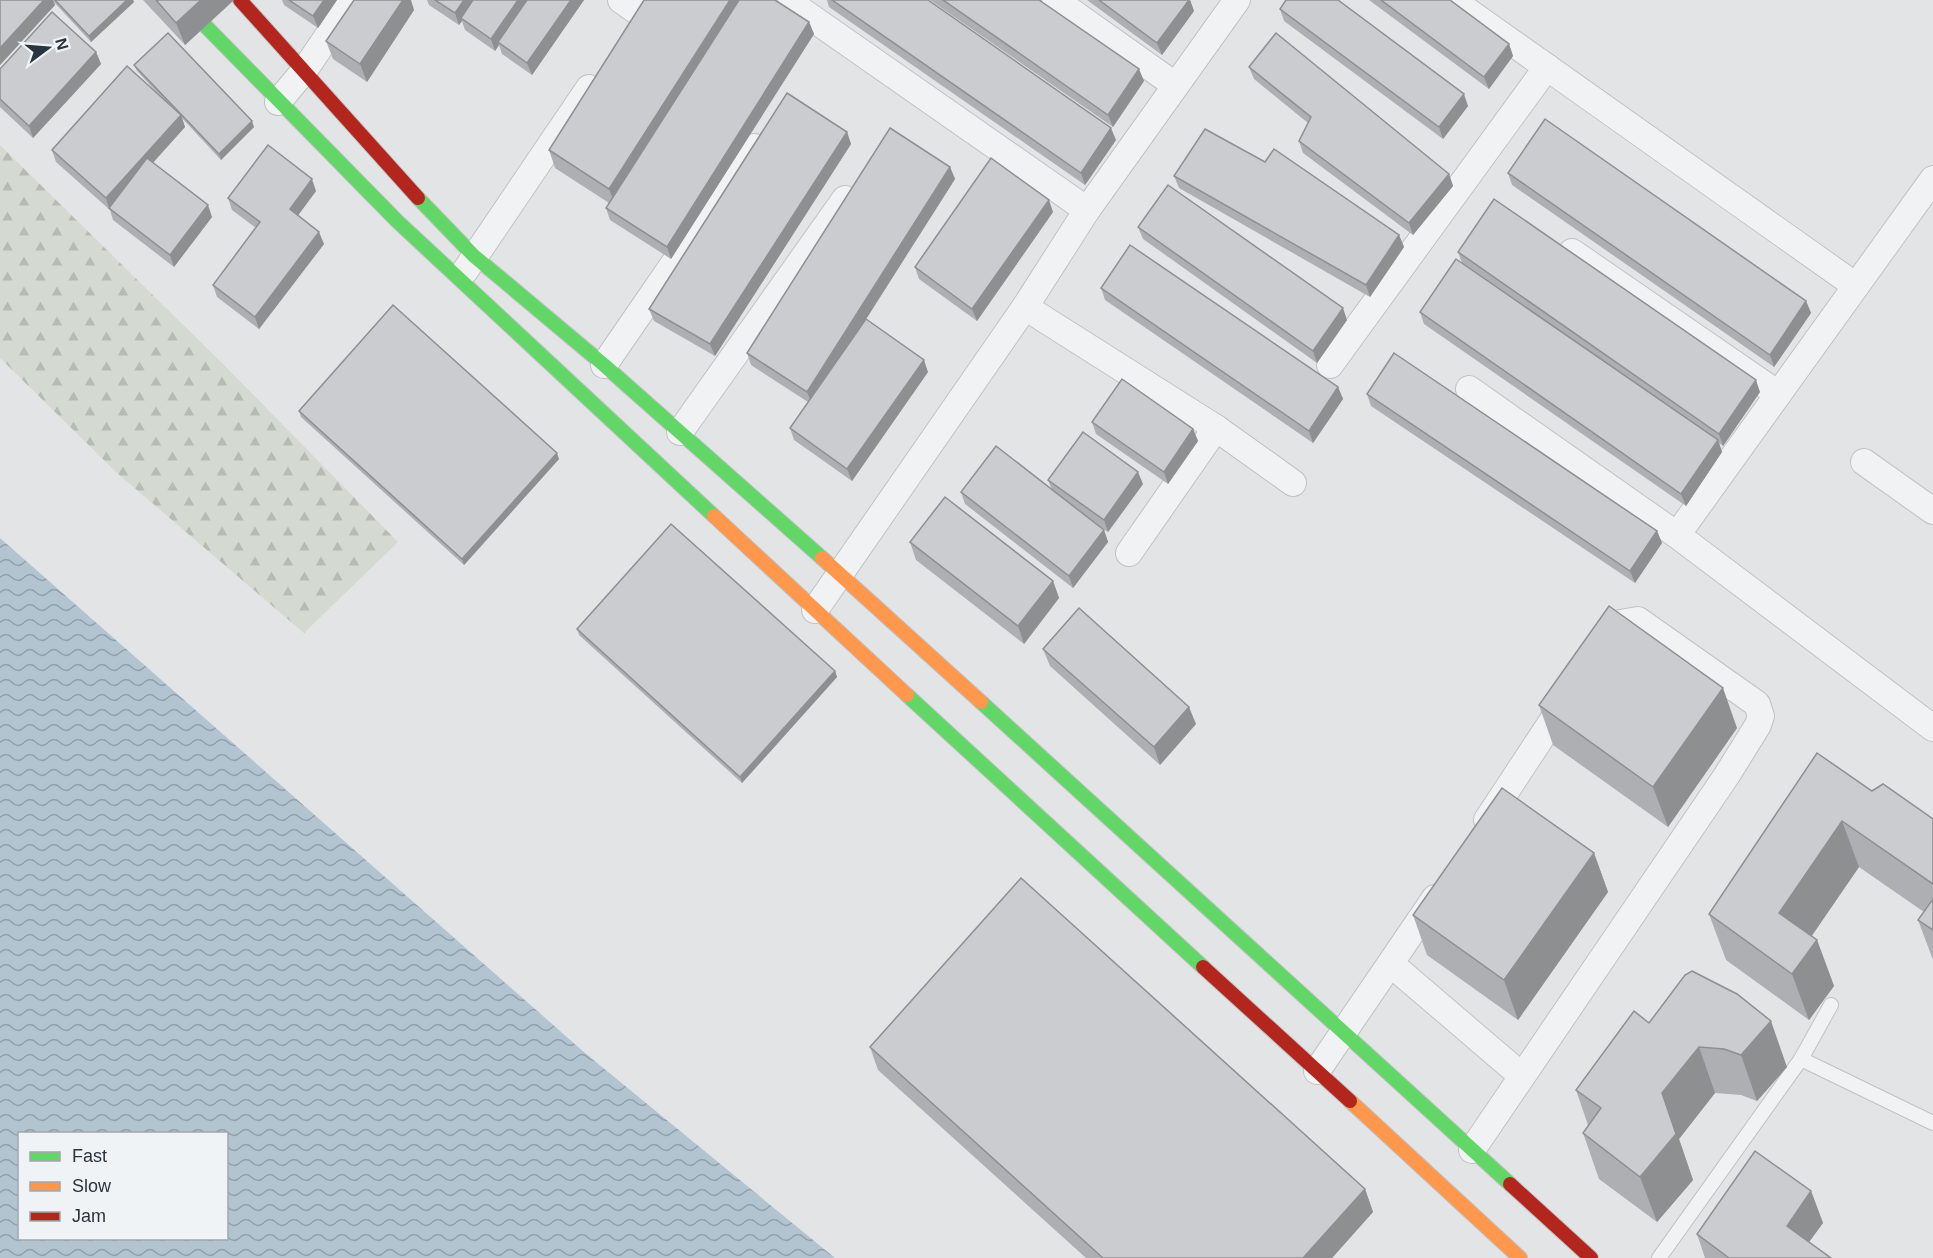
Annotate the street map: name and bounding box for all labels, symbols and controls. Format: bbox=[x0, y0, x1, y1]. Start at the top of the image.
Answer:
north arrow bbox=[18, 18, 78, 78]
text: N bbox=[52, 36, 72, 52]
legend bbox=[18, 1132, 228, 1240]
text: Fast bbox=[72, 1146, 107, 1166]
text: Slow bbox=[72, 1176, 112, 1196]
text: Jam bbox=[72, 1206, 106, 1226]

